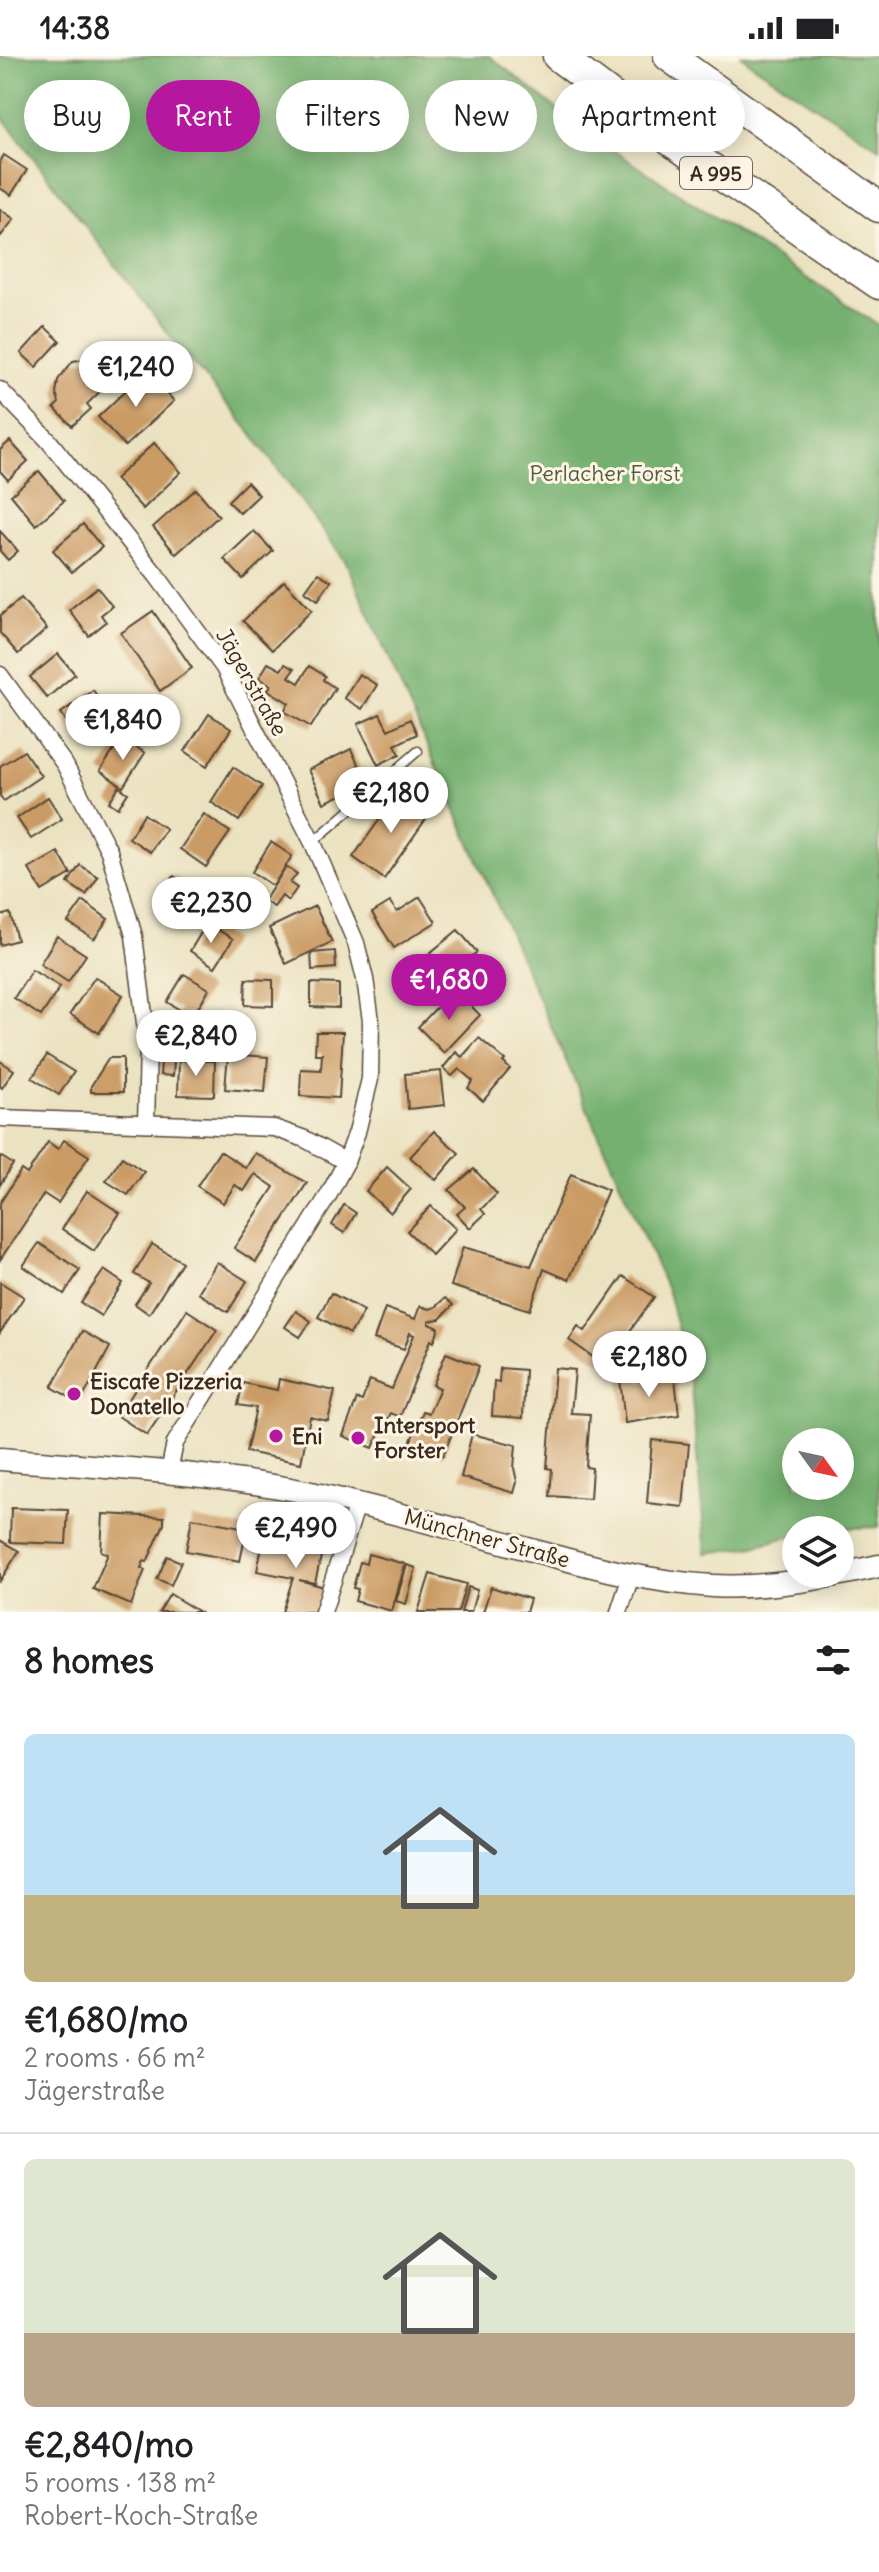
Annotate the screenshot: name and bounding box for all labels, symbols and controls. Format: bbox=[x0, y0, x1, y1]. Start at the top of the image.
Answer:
text: 14:38 bbox=[40, 9, 110, 47]
chip: Buy bbox=[24, 80, 130, 152]
chip: Rent bbox=[146, 80, 260, 152]
chip: Filters bbox=[276, 80, 409, 152]
chip: New bbox=[425, 80, 537, 152]
chip: Apartment bbox=[553, 80, 745, 152]
road number: A 995 bbox=[680, 157, 752, 189]
pin: €1,240 bbox=[71, 341, 201, 409]
text: €1,240 bbox=[97, 350, 175, 383]
park label: Perlacher Forst bbox=[530, 459, 680, 487]
street label: Jägerstraße bbox=[210, 623, 294, 741]
pin: €1,840 bbox=[58, 694, 188, 762]
text: €1,840 bbox=[83, 703, 163, 736]
pin: €2,180 bbox=[326, 767, 456, 835]
text: €2,180 bbox=[352, 776, 430, 809]
pin: €2,230 bbox=[146, 877, 276, 945]
text: €2,230 bbox=[170, 886, 252, 919]
pin: €1,680 bbox=[384, 954, 514, 1022]
text: €1,680 bbox=[409, 963, 489, 996]
pin: €2,840 bbox=[131, 1010, 261, 1078]
text: €2,840 bbox=[154, 1019, 238, 1052]
pin: €2,180 bbox=[584, 1331, 714, 1399]
text: €2,180 bbox=[610, 1340, 688, 1373]
place label: Eiscafe Pizzeria Donatello bbox=[90, 1367, 243, 1420]
marker: Eiscafe Pizzeria Donatello bbox=[65, 1385, 83, 1403]
place label: Intersport Forster bbox=[374, 1411, 476, 1464]
place label: Eni bbox=[292, 1422, 322, 1450]
marker: Eni bbox=[267, 1427, 285, 1445]
north arrow bbox=[782, 1428, 854, 1500]
map controls bbox=[782, 1428, 854, 1588]
marker: Intersport Forster bbox=[349, 1429, 367, 1447]
pin: €2,490 bbox=[231, 1502, 361, 1570]
street label: Münchner Straße bbox=[401, 1502, 573, 1574]
text: €2,490 bbox=[254, 1511, 338, 1544]
button: layers bbox=[782, 1516, 854, 1588]
icon: filters bbox=[811, 1638, 855, 1682]
text: 8 homes bbox=[24, 1639, 154, 1682]
icon: home bbox=[368, 1786, 512, 1930]
text: €1,680/mo bbox=[24, 1998, 188, 2041]
text: 2 rooms · 66 m² bbox=[24, 2041, 206, 2074]
text: Jägerstraße bbox=[24, 2074, 165, 2107]
icon: home bbox=[368, 2211, 512, 2355]
text: €2,840/mo bbox=[24, 2423, 194, 2466]
text: 5 rooms · 138 m² bbox=[24, 2466, 216, 2499]
text: Robert-Koch-Straße bbox=[24, 2499, 258, 2532]

